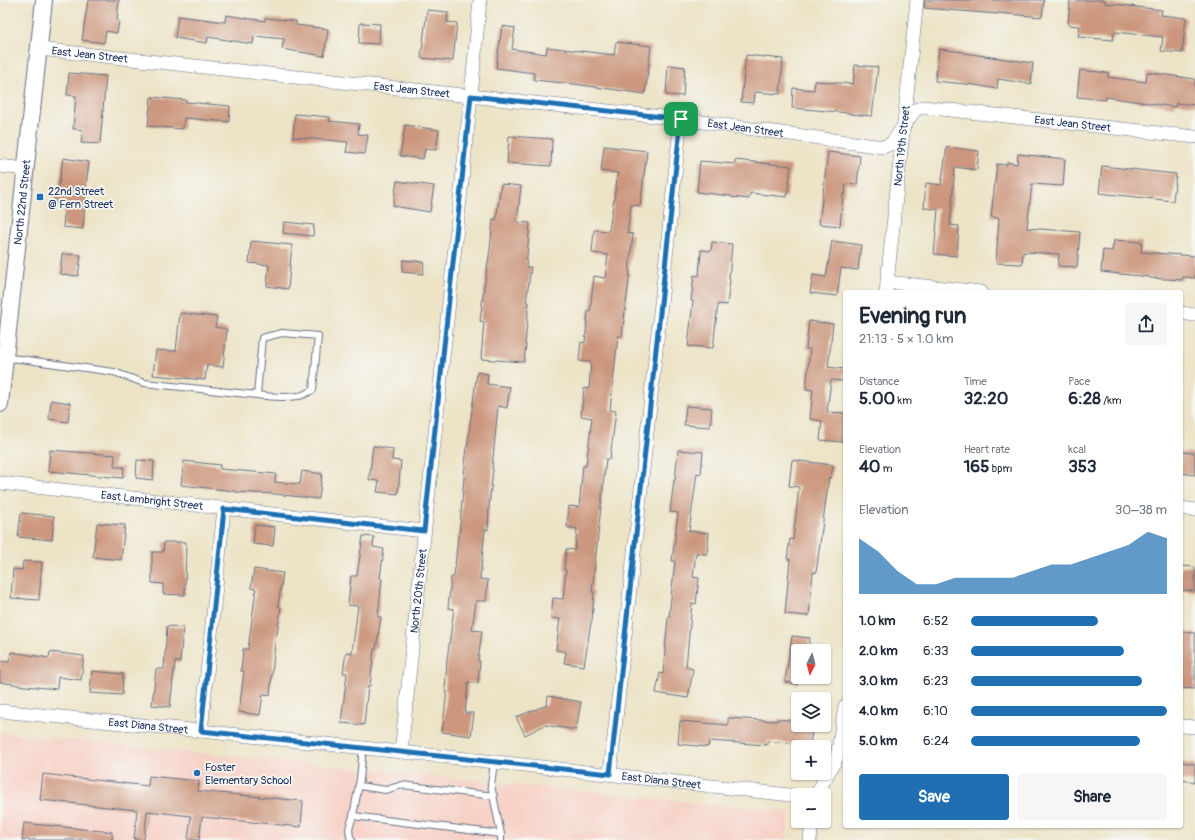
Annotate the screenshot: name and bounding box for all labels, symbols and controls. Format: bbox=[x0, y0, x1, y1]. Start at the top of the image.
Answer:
street label: East Jean Street bbox=[51, 44, 129, 66]
street label: East Jean Street bbox=[373, 80, 451, 101]
pin bbox=[664, 102, 698, 136]
street label: North 19th Street bbox=[891, 104, 913, 187]
icon: arrive bbox=[670, 108, 692, 130]
street label: East Jean Street bbox=[1034, 113, 1112, 135]
street label: East Jean Street bbox=[707, 117, 785, 140]
street label: North 22nd Street bbox=[11, 158, 34, 245]
place label: 22nd Street @ Fern Street bbox=[48, 185, 114, 211]
marker: 22nd Street @ Fern Street bbox=[35, 192, 45, 202]
text: Evening run bbox=[859, 302, 967, 330]
button: share bbox=[1125, 303, 1167, 345]
text: 21:13 · 5 × 1.0 km bbox=[859, 331, 953, 347]
text: Distance bbox=[859, 375, 899, 388]
text: Time bbox=[964, 375, 987, 388]
text: Pace bbox=[1068, 375, 1090, 388]
text: 5.00 bbox=[859, 388, 895, 409]
text: 32:20 bbox=[964, 388, 1008, 409]
text: 6:28 bbox=[1068, 388, 1101, 409]
text: km bbox=[895, 394, 912, 407]
text: /km bbox=[1101, 394, 1122, 407]
text: Elevation bbox=[859, 443, 901, 456]
text: Heart rate bbox=[964, 443, 1010, 456]
text: kcal bbox=[1068, 443, 1086, 456]
text: 40 bbox=[859, 456, 880, 477]
text: 165 bbox=[964, 456, 989, 477]
text: 353 bbox=[1068, 456, 1097, 477]
text: m bbox=[880, 462, 893, 475]
text: bpm bbox=[989, 462, 1012, 475]
street label: East Lambright Street bbox=[100, 488, 204, 513]
text: Elevation bbox=[859, 502, 909, 518]
text: 30–38 m bbox=[1115, 502, 1167, 518]
street label: North 20th Street bbox=[408, 548, 430, 634]
text: 1.0 km bbox=[859, 613, 896, 629]
text: 6:52 bbox=[923, 613, 948, 629]
text: 2.0 km bbox=[859, 643, 898, 659]
text: 6:33 bbox=[923, 643, 949, 659]
north arrow bbox=[791, 644, 831, 684]
map controls bbox=[791, 644, 831, 828]
text: 3.0 km bbox=[859, 673, 898, 689]
text: 6:23 bbox=[923, 673, 948, 689]
button: layers bbox=[791, 692, 831, 732]
text: 4.0 km bbox=[859, 703, 898, 719]
text: 6:10 bbox=[923, 703, 948, 719]
street label: East Diana Street bbox=[108, 716, 189, 737]
text: 5.0 km bbox=[859, 733, 898, 749]
text: 6:24 bbox=[923, 733, 949, 749]
button: + bbox=[791, 740, 831, 780]
place label: Foster Elementary School bbox=[205, 761, 292, 787]
marker: Foster Elementary School bbox=[192, 768, 202, 778]
street label: East Diana Street bbox=[621, 770, 702, 792]
button: Save bbox=[859, 774, 1009, 820]
button: Share bbox=[1017, 774, 1167, 820]
button: − bbox=[791, 788, 831, 828]

